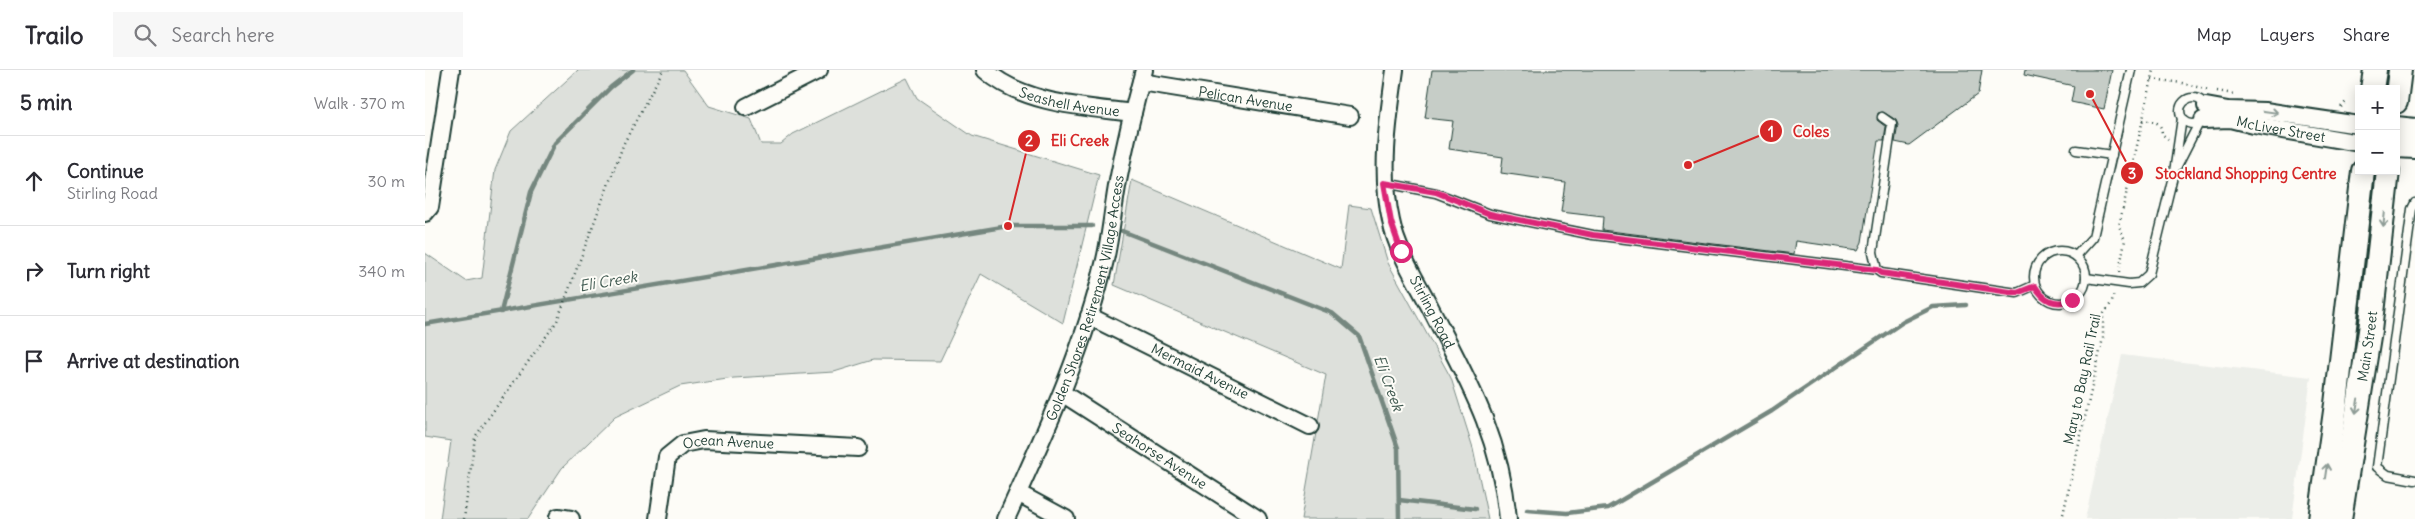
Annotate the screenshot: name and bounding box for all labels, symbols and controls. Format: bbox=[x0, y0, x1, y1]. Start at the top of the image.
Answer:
search box bbox=[113, 12, 463, 57]
text: Trailo bbox=[25, 20, 83, 50]
icon: search bbox=[131, 21, 159, 49]
text: Search here bbox=[171, 23, 274, 47]
text: Map bbox=[2196, 23, 2231, 46]
text: Layers bbox=[2259, 23, 2315, 46]
text: Share bbox=[2343, 23, 2390, 46]
street label: Pelican Avenue bbox=[1197, 82, 1294, 116]
street label: Seashell Avenue bbox=[1017, 83, 1121, 120]
map controls bbox=[2355, 85, 2400, 175]
button: + bbox=[2355, 85, 2400, 130]
text: 5 min bbox=[20, 89, 72, 116]
text: Walk · 370 m bbox=[314, 93, 405, 113]
one-way arrow bbox=[2263, 107, 2279, 117]
street label: McLiver Street bbox=[2235, 112, 2327, 146]
callout: Coles bbox=[1758, 116, 1840, 146]
text: 1 bbox=[1768, 122, 1774, 141]
text: Coles bbox=[1793, 122, 1829, 141]
callout: Eli Creek bbox=[1016, 126, 1120, 156]
button: − bbox=[2355, 130, 2400, 175]
text: 2 bbox=[1025, 131, 1033, 150]
text: Eli Creek bbox=[1051, 131, 1110, 150]
callout: Stockland Shopping Centre bbox=[2120, 158, 2346, 188]
text: Continue bbox=[67, 159, 144, 183]
text: 3 bbox=[2128, 164, 2136, 183]
text: Stockland Shopping Centre bbox=[2155, 164, 2337, 184]
icon: ahead bbox=[20, 167, 48, 195]
text: 30 m bbox=[368, 171, 405, 191]
street label: Golden Shores Retirement Village Access bbox=[1042, 174, 1128, 424]
text: Stirling Road bbox=[67, 183, 158, 203]
one-way arrow bbox=[2379, 211, 2389, 227]
route start bbox=[1390, 240, 1413, 263]
icon: right bbox=[20, 257, 48, 285]
text: Turn right bbox=[67, 259, 150, 283]
text: 340 m bbox=[358, 261, 405, 281]
water label: Eli Creek bbox=[578, 266, 640, 295]
street label: Stirling Road bbox=[1406, 273, 1459, 351]
route end bbox=[2061, 289, 2084, 312]
street label: Main Street bbox=[2353, 310, 2381, 383]
street label: Mary to Bay Rail Trail bbox=[2059, 312, 2105, 446]
street label: Mermaid Avenue bbox=[1148, 339, 1252, 403]
icon: arrive bbox=[20, 347, 48, 375]
text: Arrive at destination bbox=[67, 349, 240, 373]
water label: Eli Creek bbox=[1370, 352, 1408, 415]
one-way arrow bbox=[2352, 398, 2362, 414]
street label: Seahorse Avenue bbox=[1109, 419, 1210, 493]
street label: Ocean Avenue bbox=[681, 431, 775, 453]
one-way arrow bbox=[2322, 463, 2332, 479]

